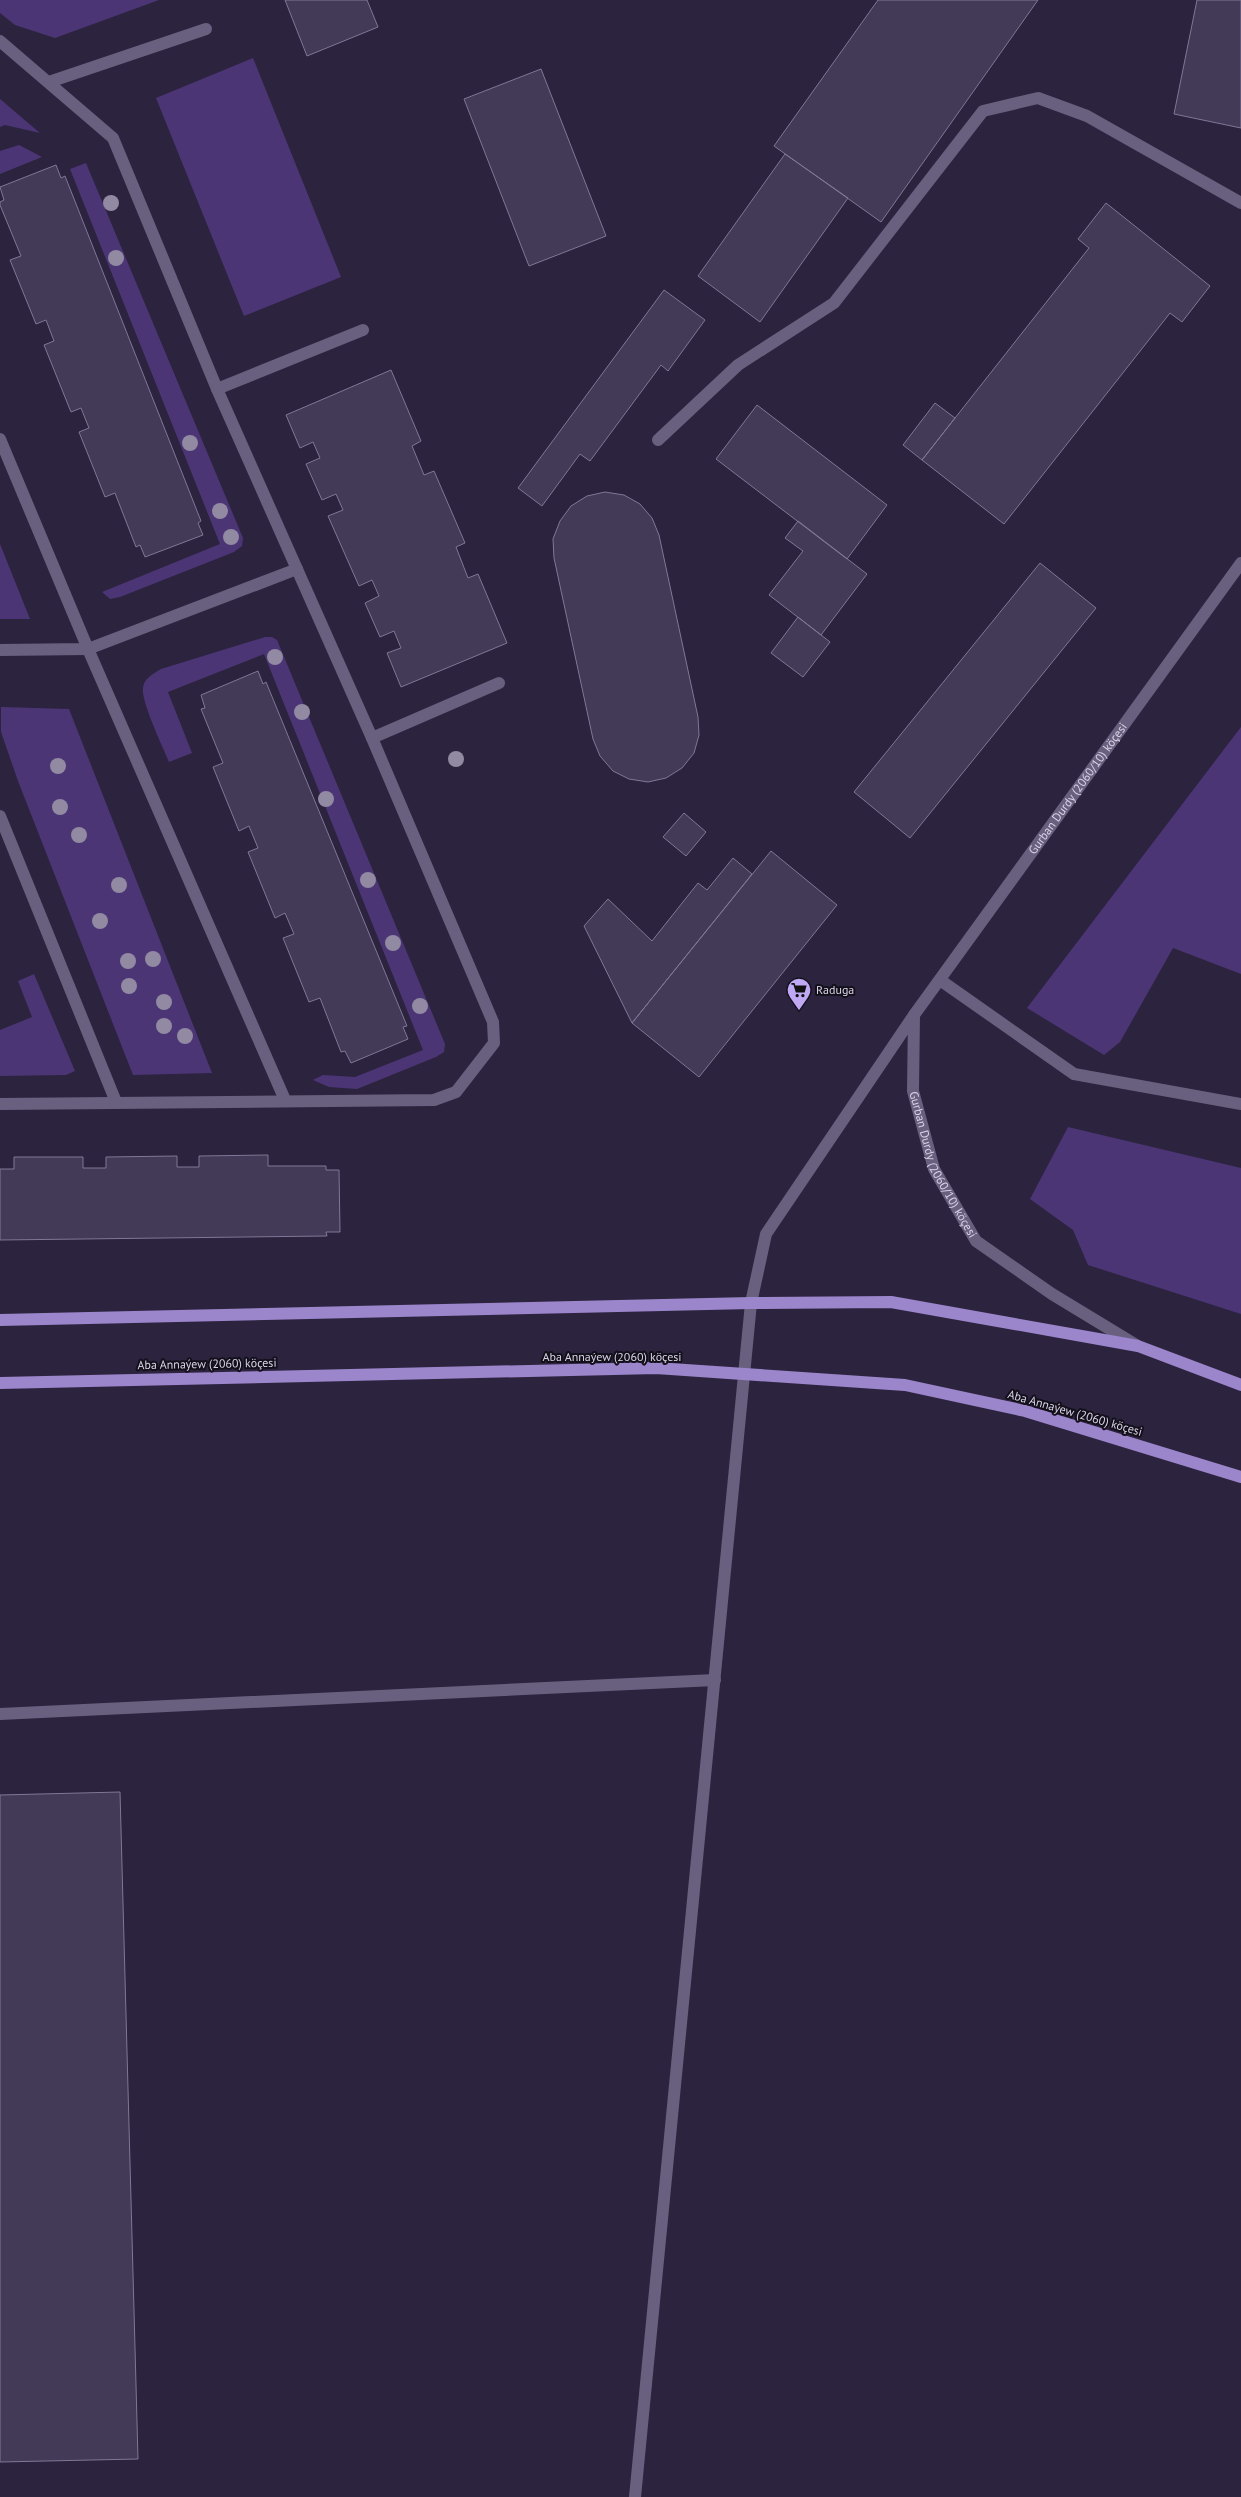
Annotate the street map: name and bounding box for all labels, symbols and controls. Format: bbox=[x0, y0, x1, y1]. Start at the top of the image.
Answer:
street label: Gurban Durdy (2060/10) köçesi bbox=[1025, 720, 1130, 857]
supermarket icon: Raduga bbox=[786, 977, 812, 1011]
place label: Raduga bbox=[816, 982, 854, 997]
street label: Gurban Durdy (2060/10) köçesi bbox=[906, 1090, 980, 1240]
street label: Aba Annaýew (2060) köçesi bbox=[542, 1349, 682, 1364]
street label: Aba Annaýew (2060) köçesi bbox=[137, 1355, 277, 1372]
street label: Aba Annaýew (2060) köçesi bbox=[1006, 1386, 1144, 1439]

